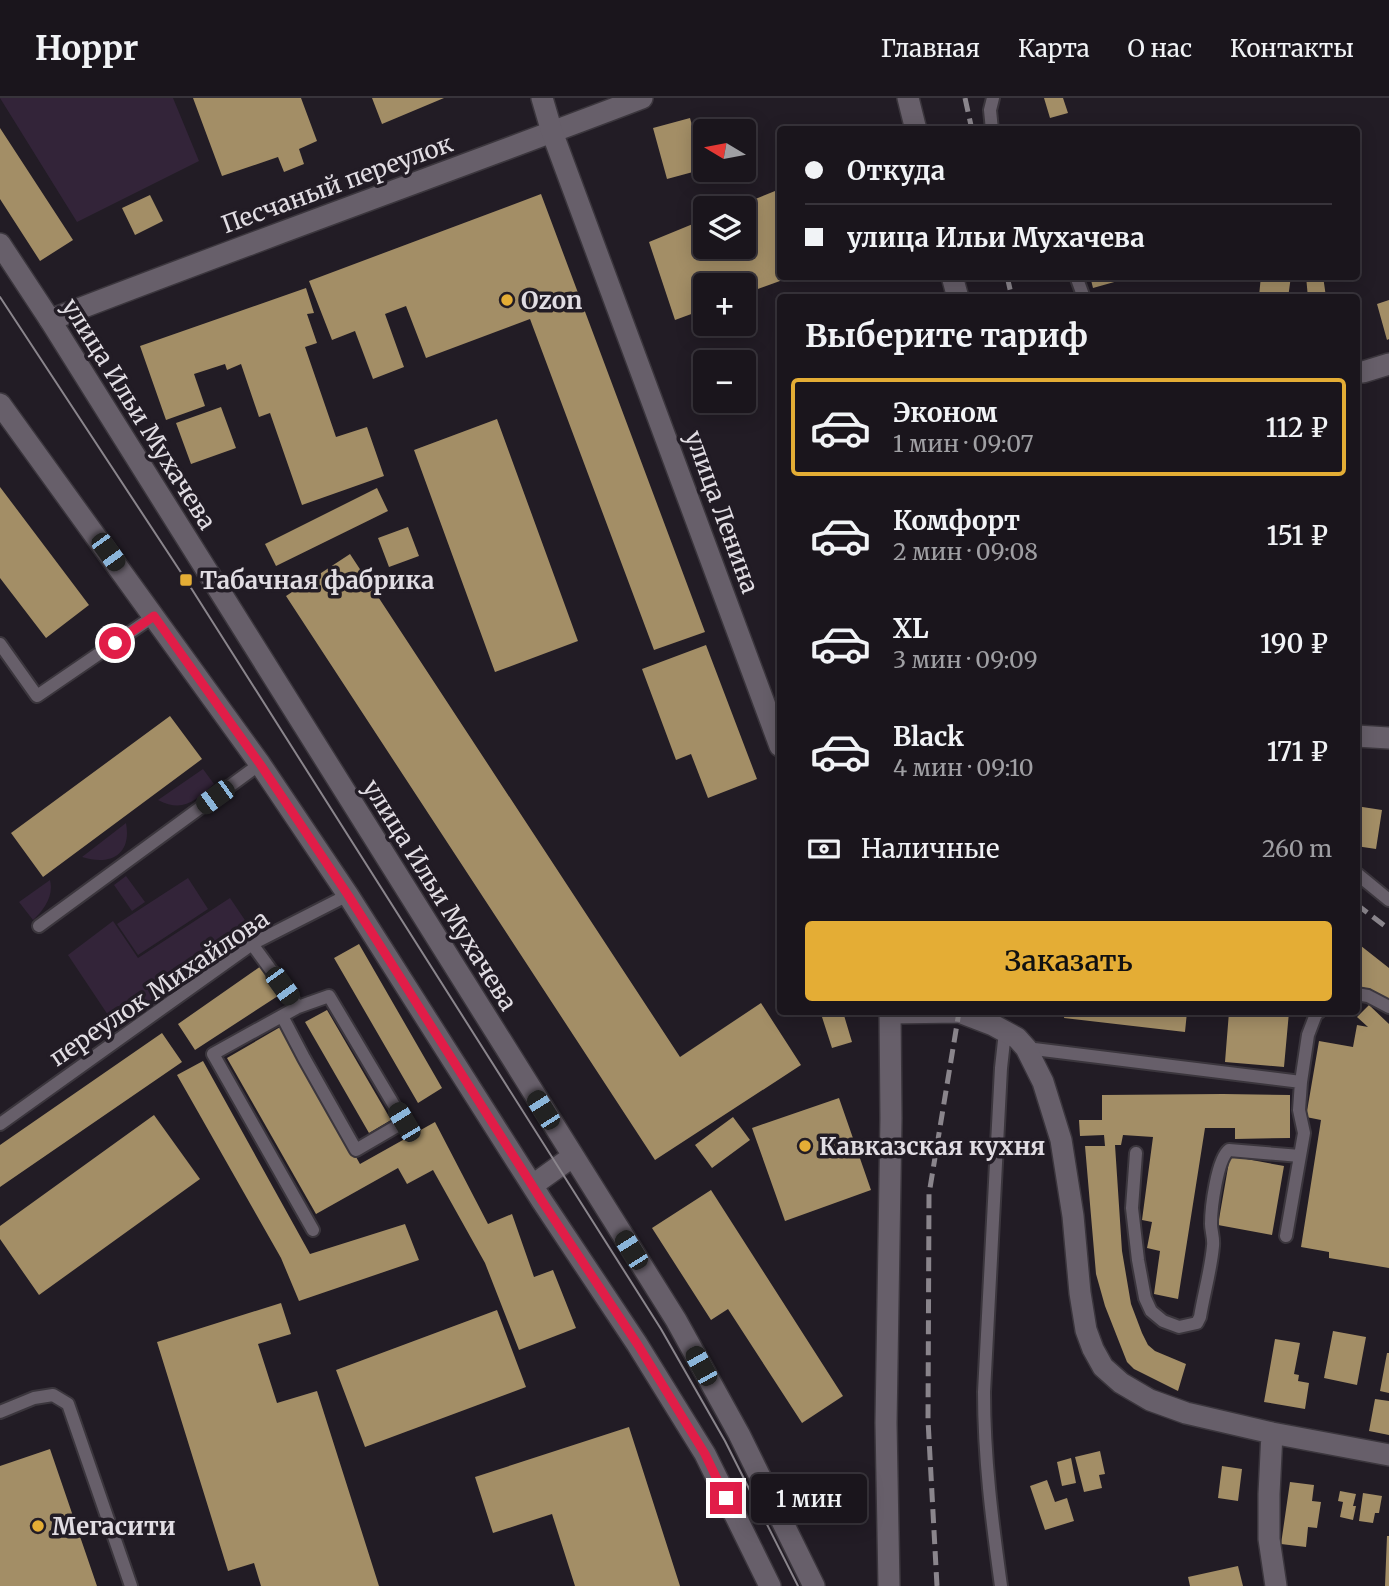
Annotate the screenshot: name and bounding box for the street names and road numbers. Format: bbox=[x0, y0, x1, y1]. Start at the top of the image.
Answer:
street label: Песчаный переулок bbox=[217, 128, 457, 240]
street label: улица Ильи Мухачева bbox=[55, 293, 223, 536]
street label: улица Ленина bbox=[678, 426, 766, 598]
street label: улица Ильи Мухачева bbox=[356, 774, 524, 1017]
street label: переулок Михайлова bbox=[43, 903, 275, 1073]

